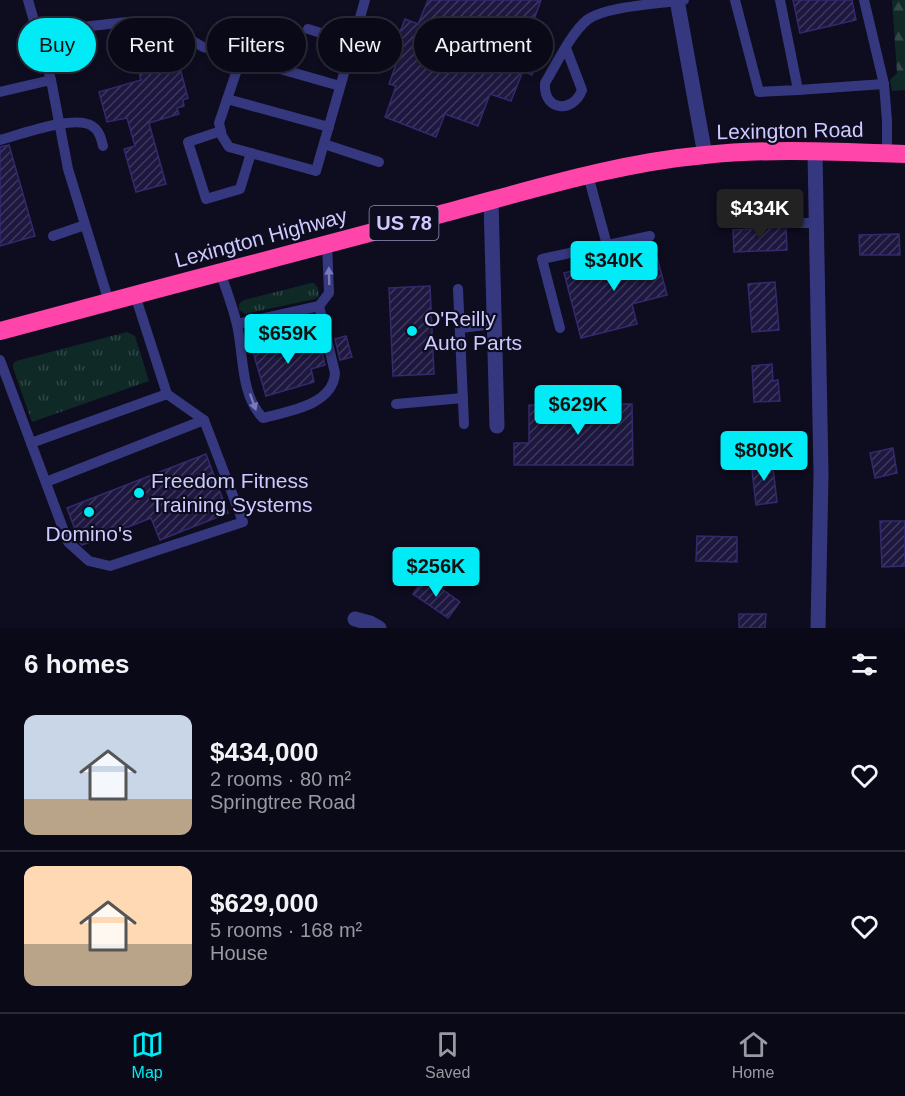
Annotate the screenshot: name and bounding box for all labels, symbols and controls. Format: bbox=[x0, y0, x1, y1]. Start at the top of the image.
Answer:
chip: Buy bbox=[18, 18, 96, 72]
chip: Rent bbox=[108, 18, 195, 72]
chip: Filters bbox=[207, 18, 306, 72]
chip: New bbox=[318, 18, 402, 72]
chip: Apartment bbox=[414, 18, 553, 72]
street label: Lexington Road bbox=[716, 118, 864, 143]
pin: $434K bbox=[718, 189, 802, 240]
text: $434K bbox=[731, 197, 789, 219]
street label: Lexington Highway bbox=[172, 203, 350, 272]
road number: US 78 bbox=[370, 206, 438, 240]
pin: $340K bbox=[572, 241, 656, 292]
text: $340K bbox=[585, 249, 643, 271]
one-way arrow bbox=[324, 267, 333, 286]
place label: O'Reilly Auto Parts bbox=[424, 307, 522, 354]
pin: $659K bbox=[246, 314, 330, 365]
text: $659K bbox=[259, 322, 317, 344]
marker: O'Reilly Auto Parts bbox=[405, 324, 419, 338]
pin: $629K bbox=[536, 385, 620, 436]
one-way arrow bbox=[248, 393, 258, 411]
text: $629K bbox=[549, 393, 607, 415]
pin: $809K bbox=[722, 431, 806, 482]
text: $809K bbox=[735, 439, 793, 461]
place label: Freedom Fitness Training Systems bbox=[151, 469, 312, 516]
marker: Freedom Fitness Training Systems bbox=[132, 486, 146, 500]
marker: Domino's bbox=[82, 505, 96, 519]
place label: Domino's bbox=[46, 522, 132, 545]
pin: $256K bbox=[394, 547, 478, 598]
text: $256K bbox=[407, 555, 465, 577]
icon: filters bbox=[848, 648, 881, 681]
text: 6 homes bbox=[24, 649, 130, 679]
text: $434,000 bbox=[210, 737, 318, 767]
icon: home bbox=[72, 739, 144, 811]
icon: heart bbox=[848, 759, 881, 792]
text: 2 rooms · 80 m² bbox=[210, 768, 351, 790]
text: Springtree Road bbox=[210, 791, 356, 813]
text: $629,000 bbox=[210, 888, 318, 918]
icon: home bbox=[72, 890, 144, 962]
icon: heart bbox=[848, 910, 881, 943]
text: 5 rooms · 168 m² bbox=[210, 919, 362, 941]
text: House bbox=[210, 942, 268, 964]
tab: Map bbox=[131, 1028, 164, 1082]
tab: Saved bbox=[425, 1028, 470, 1082]
tab: Home bbox=[732, 1028, 774, 1082]

